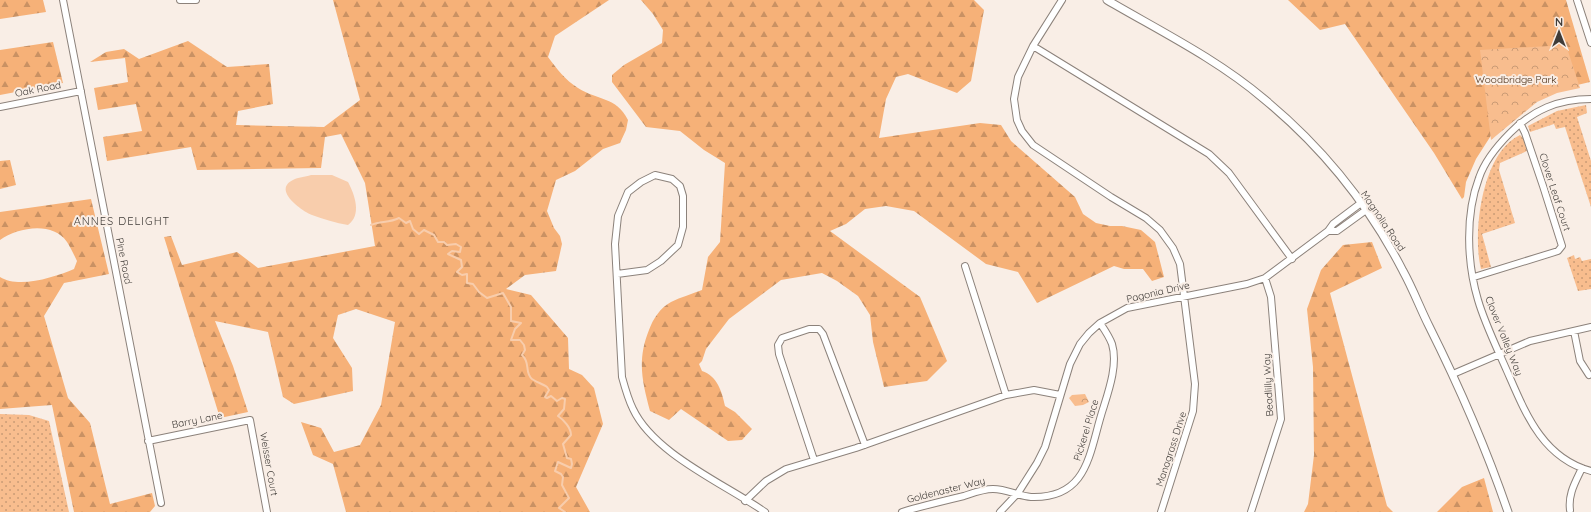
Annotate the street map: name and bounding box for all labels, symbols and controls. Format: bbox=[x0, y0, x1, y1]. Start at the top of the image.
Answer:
north arrow bbox=[1539, 12, 1579, 52]
text: N bbox=[1555, 15, 1563, 29]
park label: Woodbridge Park bbox=[1475, 73, 1557, 86]
street label: Oak Road bbox=[14, 78, 62, 100]
street label: Clover Leaf Court bbox=[1536, 151, 1574, 233]
street label: Magnolia Road bbox=[1358, 188, 1408, 254]
district label: ANNES DELIGHT bbox=[74, 214, 170, 228]
street label: Pine Road bbox=[113, 237, 135, 285]
street label: Pagonia Drive bbox=[1125, 278, 1191, 306]
street label: Clover Valley Way bbox=[1482, 294, 1526, 378]
street label: Beadlilly Way bbox=[1260, 353, 1276, 417]
street label: Pickerel Place bbox=[1070, 397, 1102, 462]
street label: Barry Lane bbox=[170, 409, 224, 431]
street label: Managrass Drive bbox=[1153, 409, 1189, 488]
street label: Weisser Court bbox=[257, 431, 281, 497]
street label: Goldenaster Way bbox=[905, 474, 987, 506]

